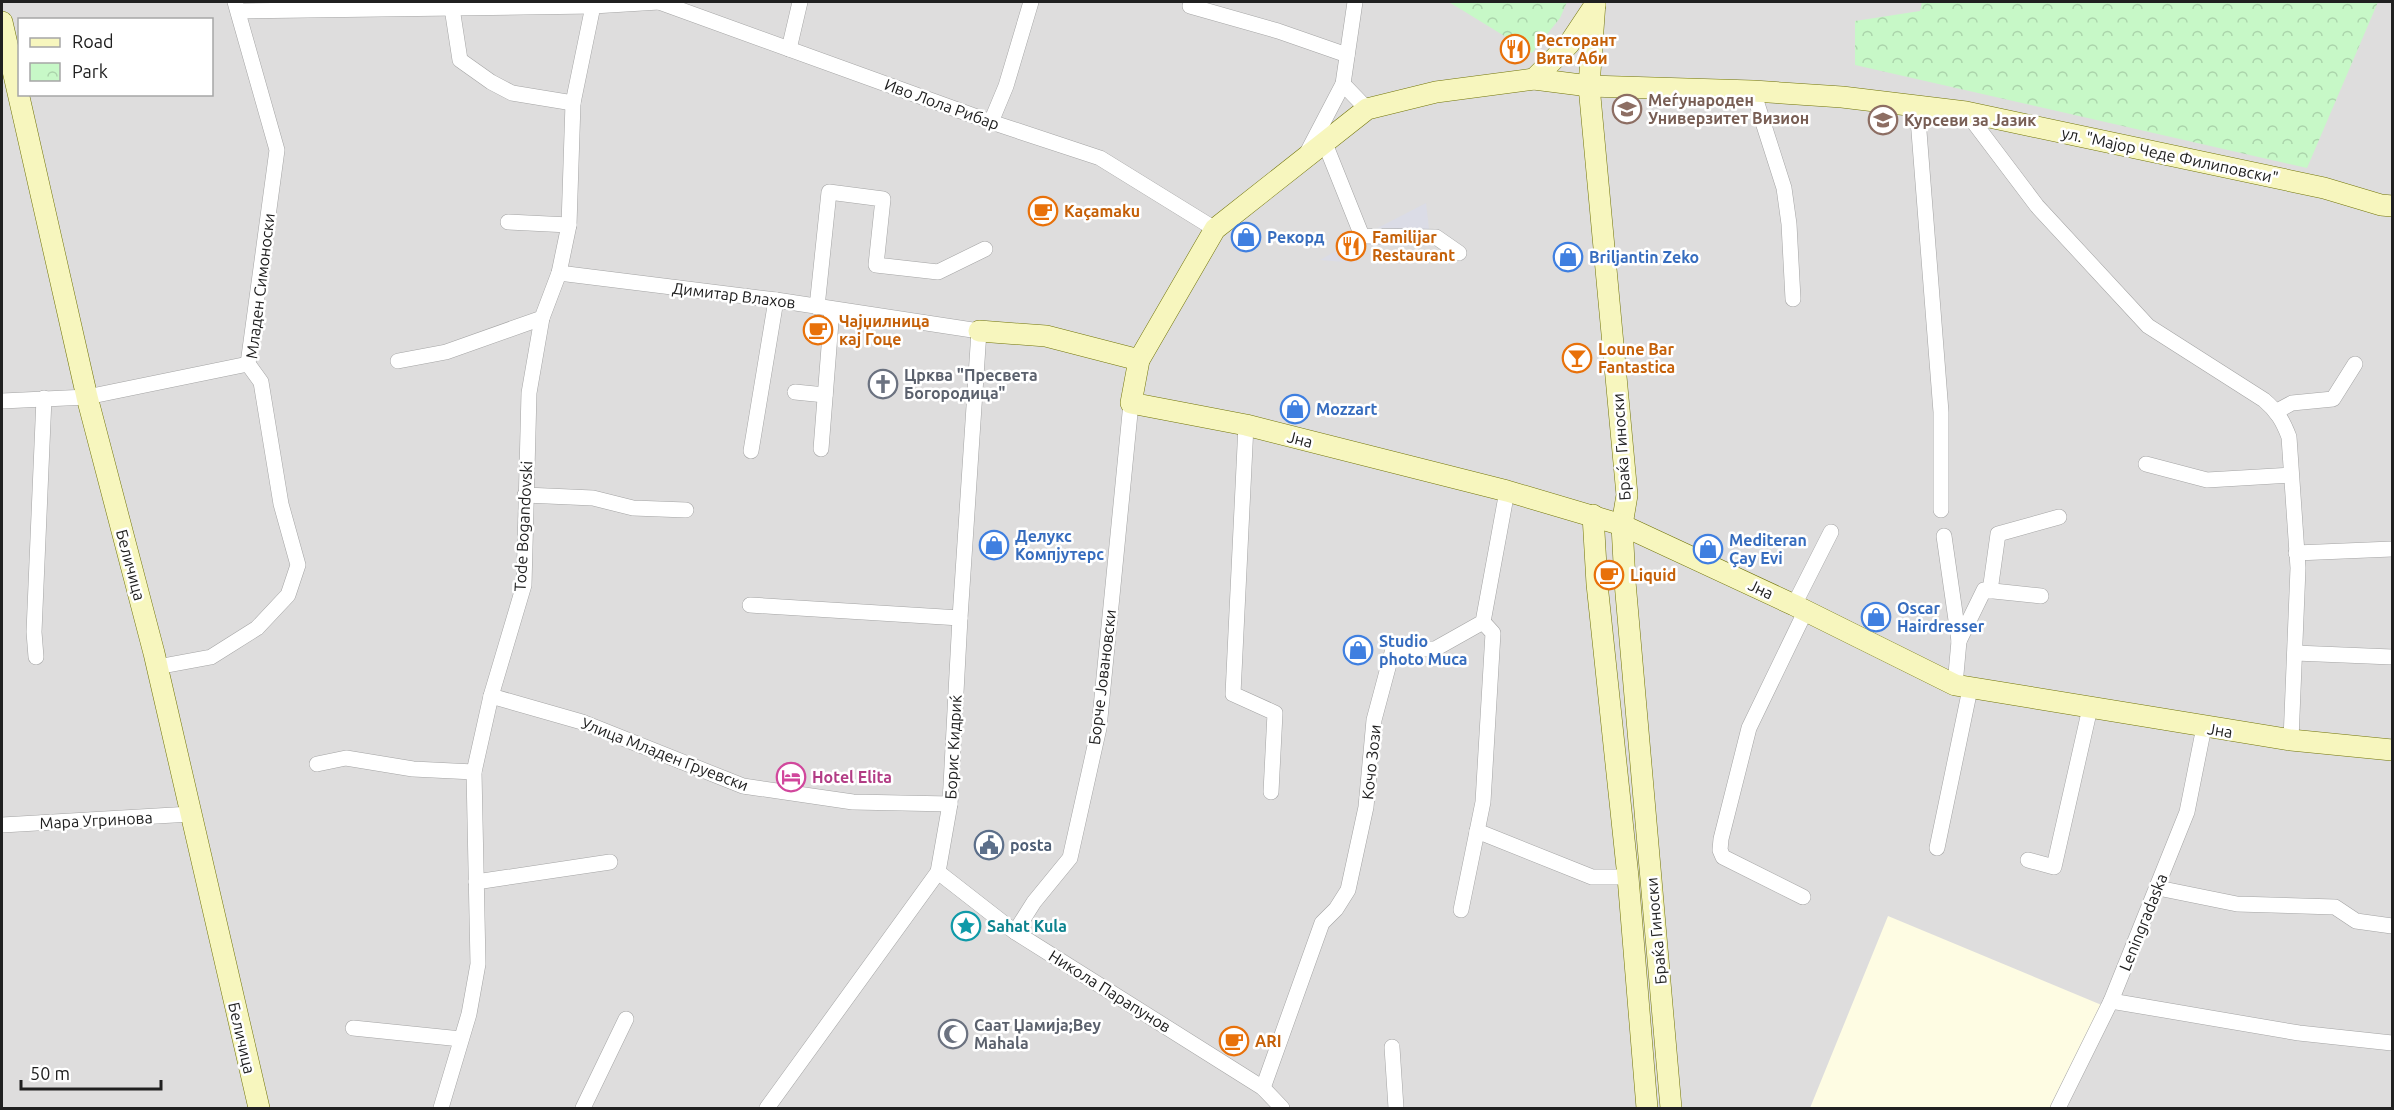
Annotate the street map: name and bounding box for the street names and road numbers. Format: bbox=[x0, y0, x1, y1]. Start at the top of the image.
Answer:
street label: Иво Лола Рибар bbox=[882, 75, 1002, 133]
street label: ул. "Мајор Чеде Филиповски" bbox=[2060, 123, 2280, 187]
street label: Младен Симоноски bbox=[242, 212, 278, 360]
street label: Димитар Влахов bbox=[671, 279, 797, 311]
street label: Браќа Гиноски bbox=[1608, 393, 1634, 501]
street label: Јна bbox=[1285, 427, 1315, 451]
street label: Tode Bogandovski bbox=[511, 460, 535, 592]
street label: Беличица bbox=[113, 527, 149, 603]
street label: Јна bbox=[1746, 575, 1776, 603]
street label: Борче Јовановски bbox=[1085, 608, 1119, 746]
street label: Борис Кидриќ bbox=[941, 694, 965, 800]
street label: Улица Младен Груевски bbox=[579, 714, 751, 794]
street label: Јна bbox=[2206, 719, 2234, 741]
street label: Кочо Зози bbox=[1358, 723, 1384, 801]
street label: Мара Угринова bbox=[39, 808, 153, 832]
street label: Leningradaska bbox=[2115, 871, 2171, 973]
street label: Браќа Гиноски bbox=[1642, 877, 1670, 985]
street label: Никола Парапунов bbox=[1046, 946, 1174, 1036]
street label: Беличица bbox=[225, 1000, 259, 1076]

